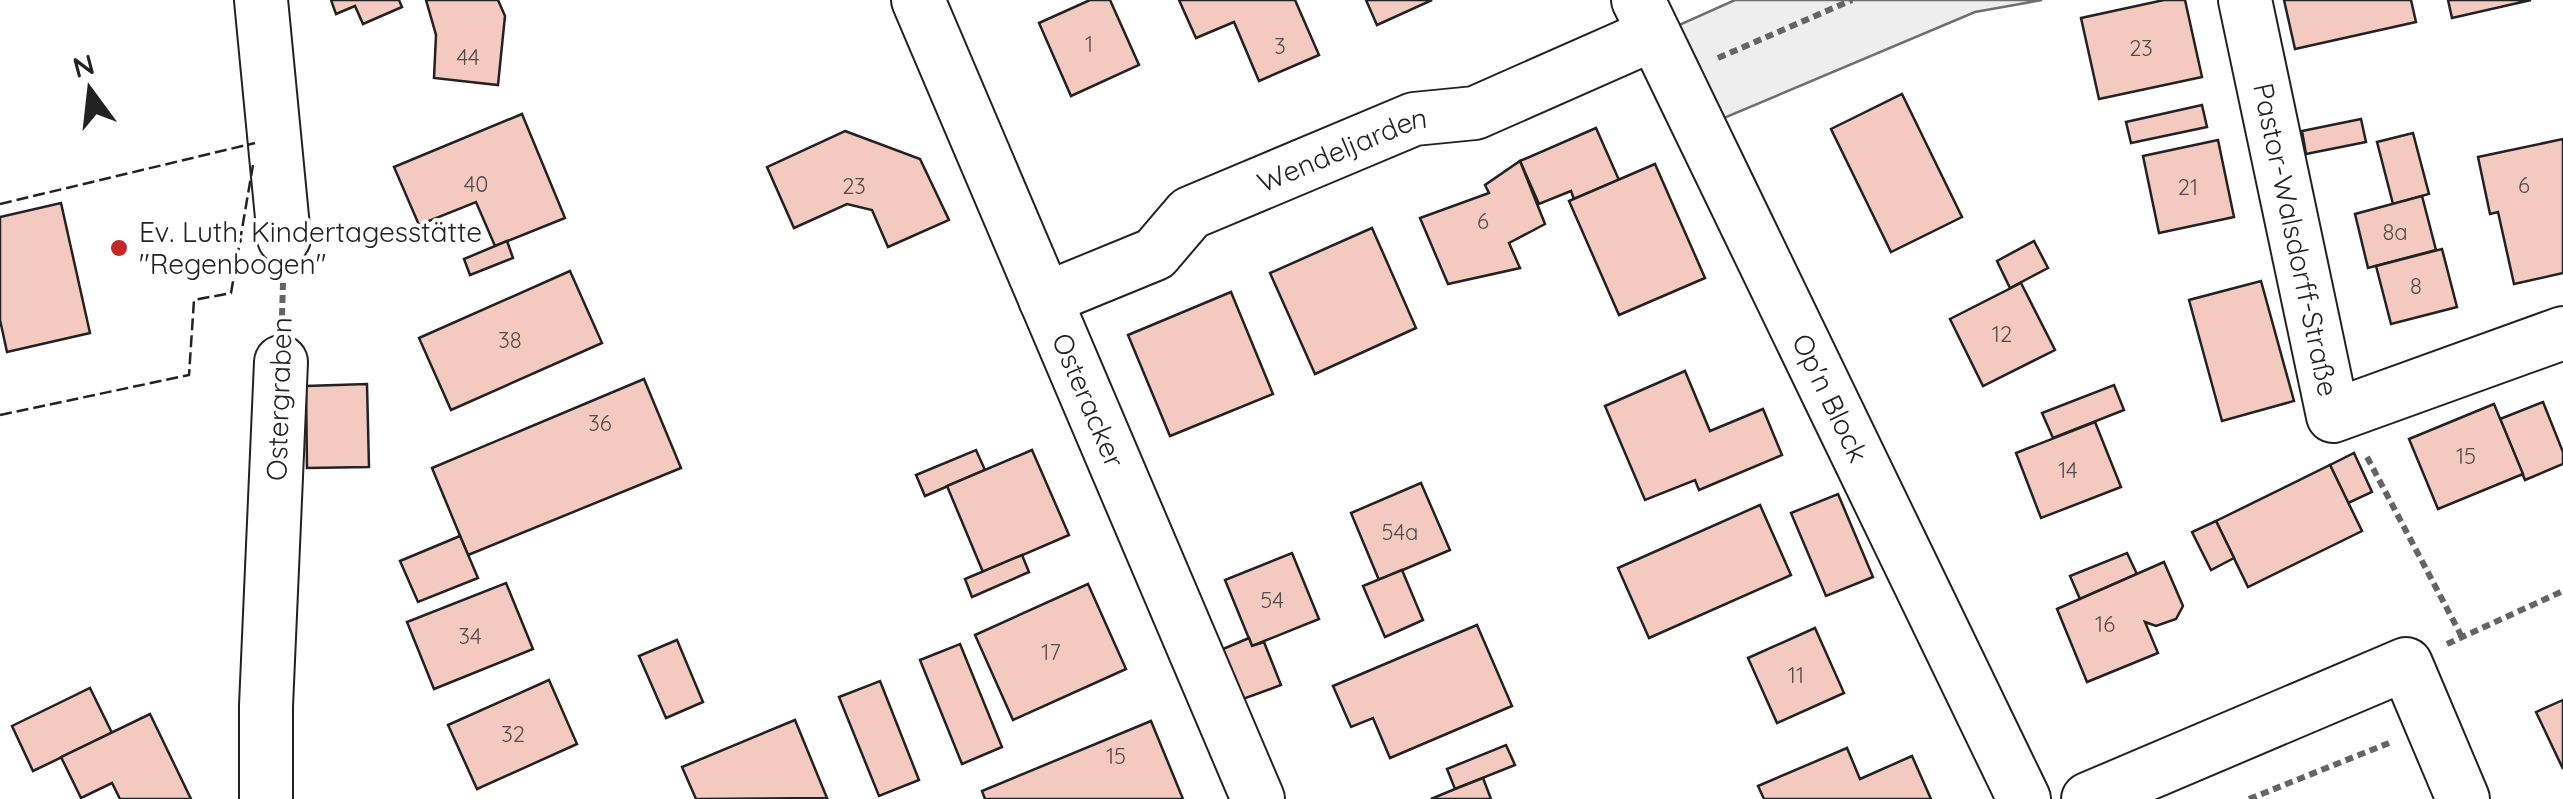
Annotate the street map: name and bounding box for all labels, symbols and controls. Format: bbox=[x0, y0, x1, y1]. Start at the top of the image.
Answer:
house number: 1 bbox=[1085, 30, 1093, 58]
house number: 3 bbox=[1274, 32, 1286, 60]
house number: 23 bbox=[2129, 34, 2153, 62]
north arrow bbox=[40, 40, 140, 140]
house number: 44 bbox=[456, 43, 480, 71]
text: N bbox=[69, 46, 98, 85]
street label: Pastor-Walsdorff-Straße bbox=[2246, 80, 2346, 399]
street label: Wendeljarden bbox=[1252, 100, 1429, 200]
house number: 40 bbox=[464, 170, 488, 198]
house number: 6 bbox=[2518, 171, 2530, 199]
house number: 23 bbox=[842, 172, 866, 200]
house number: 21 bbox=[2178, 173, 2198, 201]
house number: 6 bbox=[1477, 207, 1489, 235]
place label: Ev. Luth. Kindertagesstätte "Regenbogen" bbox=[139, 214, 482, 281]
house number: 8a bbox=[2382, 218, 2408, 246]
marker: Ev. Luth. Kindertagesstätte "Regenbogen" bbox=[108, 237, 130, 259]
house number: 8 bbox=[2410, 272, 2422, 300]
street label: Ostergraben bbox=[258, 316, 299, 482]
house number: 12 bbox=[1992, 320, 2012, 348]
house number: 38 bbox=[498, 326, 522, 354]
street label: Osteracker bbox=[1045, 328, 1133, 473]
street label: Op'n Block bbox=[1785, 328, 1877, 468]
house number: 36 bbox=[588, 409, 612, 437]
house number: 15 bbox=[2456, 442, 2476, 470]
house number: 14 bbox=[2058, 456, 2078, 484]
house number: 54a bbox=[1382, 518, 1418, 546]
house number: 54 bbox=[1260, 586, 1284, 614]
house number: 16 bbox=[2095, 610, 2115, 638]
house number: 34 bbox=[458, 622, 482, 650]
house number: 17 bbox=[1041, 638, 1061, 666]
house number: 11 bbox=[1788, 661, 1804, 689]
house number: 32 bbox=[501, 720, 525, 748]
house number: 15 bbox=[1106, 742, 1126, 770]

